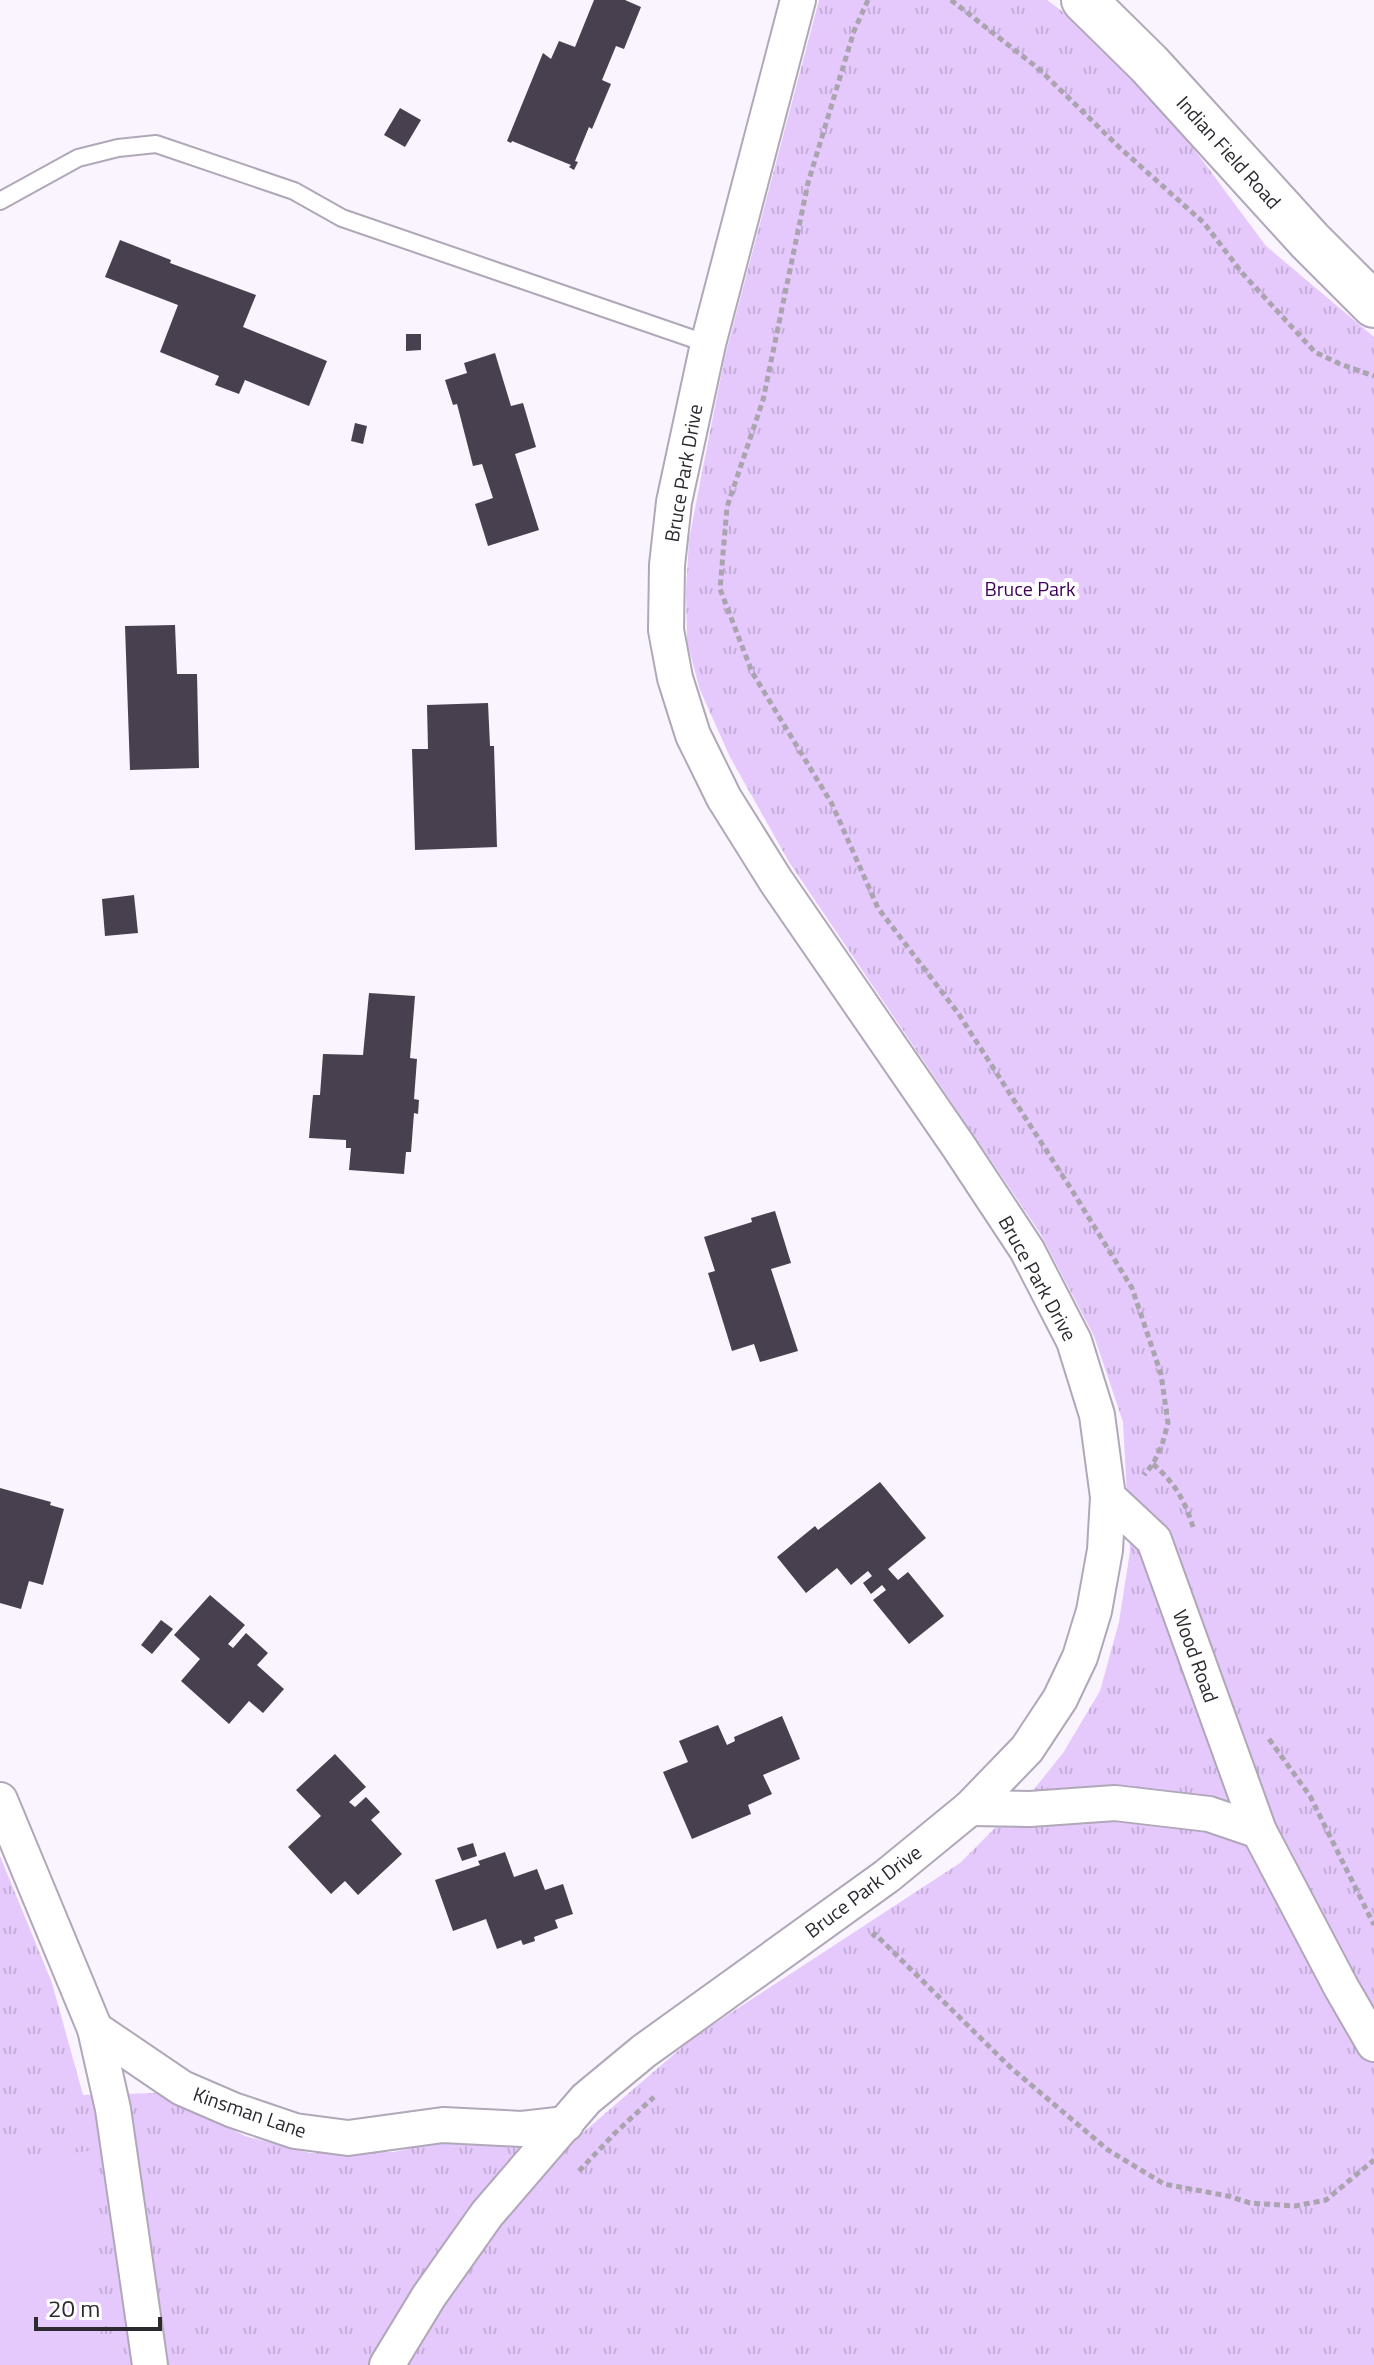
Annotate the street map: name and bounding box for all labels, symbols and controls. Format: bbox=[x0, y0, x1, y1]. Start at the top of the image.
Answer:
street label: Indian Field Road bbox=[1169, 88, 1289, 216]
street label: Bruce Park Drive bbox=[656, 402, 710, 544]
park label: Bruce Park bbox=[984, 573, 1076, 604]
street label: Bruce Park Drive bbox=[991, 1210, 1085, 1346]
street label: Wood Road bbox=[1165, 1605, 1227, 1707]
street label: Bruce Park Drive bbox=[798, 1837, 928, 1945]
street label: Kinsman Lane bbox=[189, 2078, 311, 2146]
scale bar bbox=[36, 2281, 160, 2331]
text: 20 m bbox=[48, 2290, 100, 2326]

